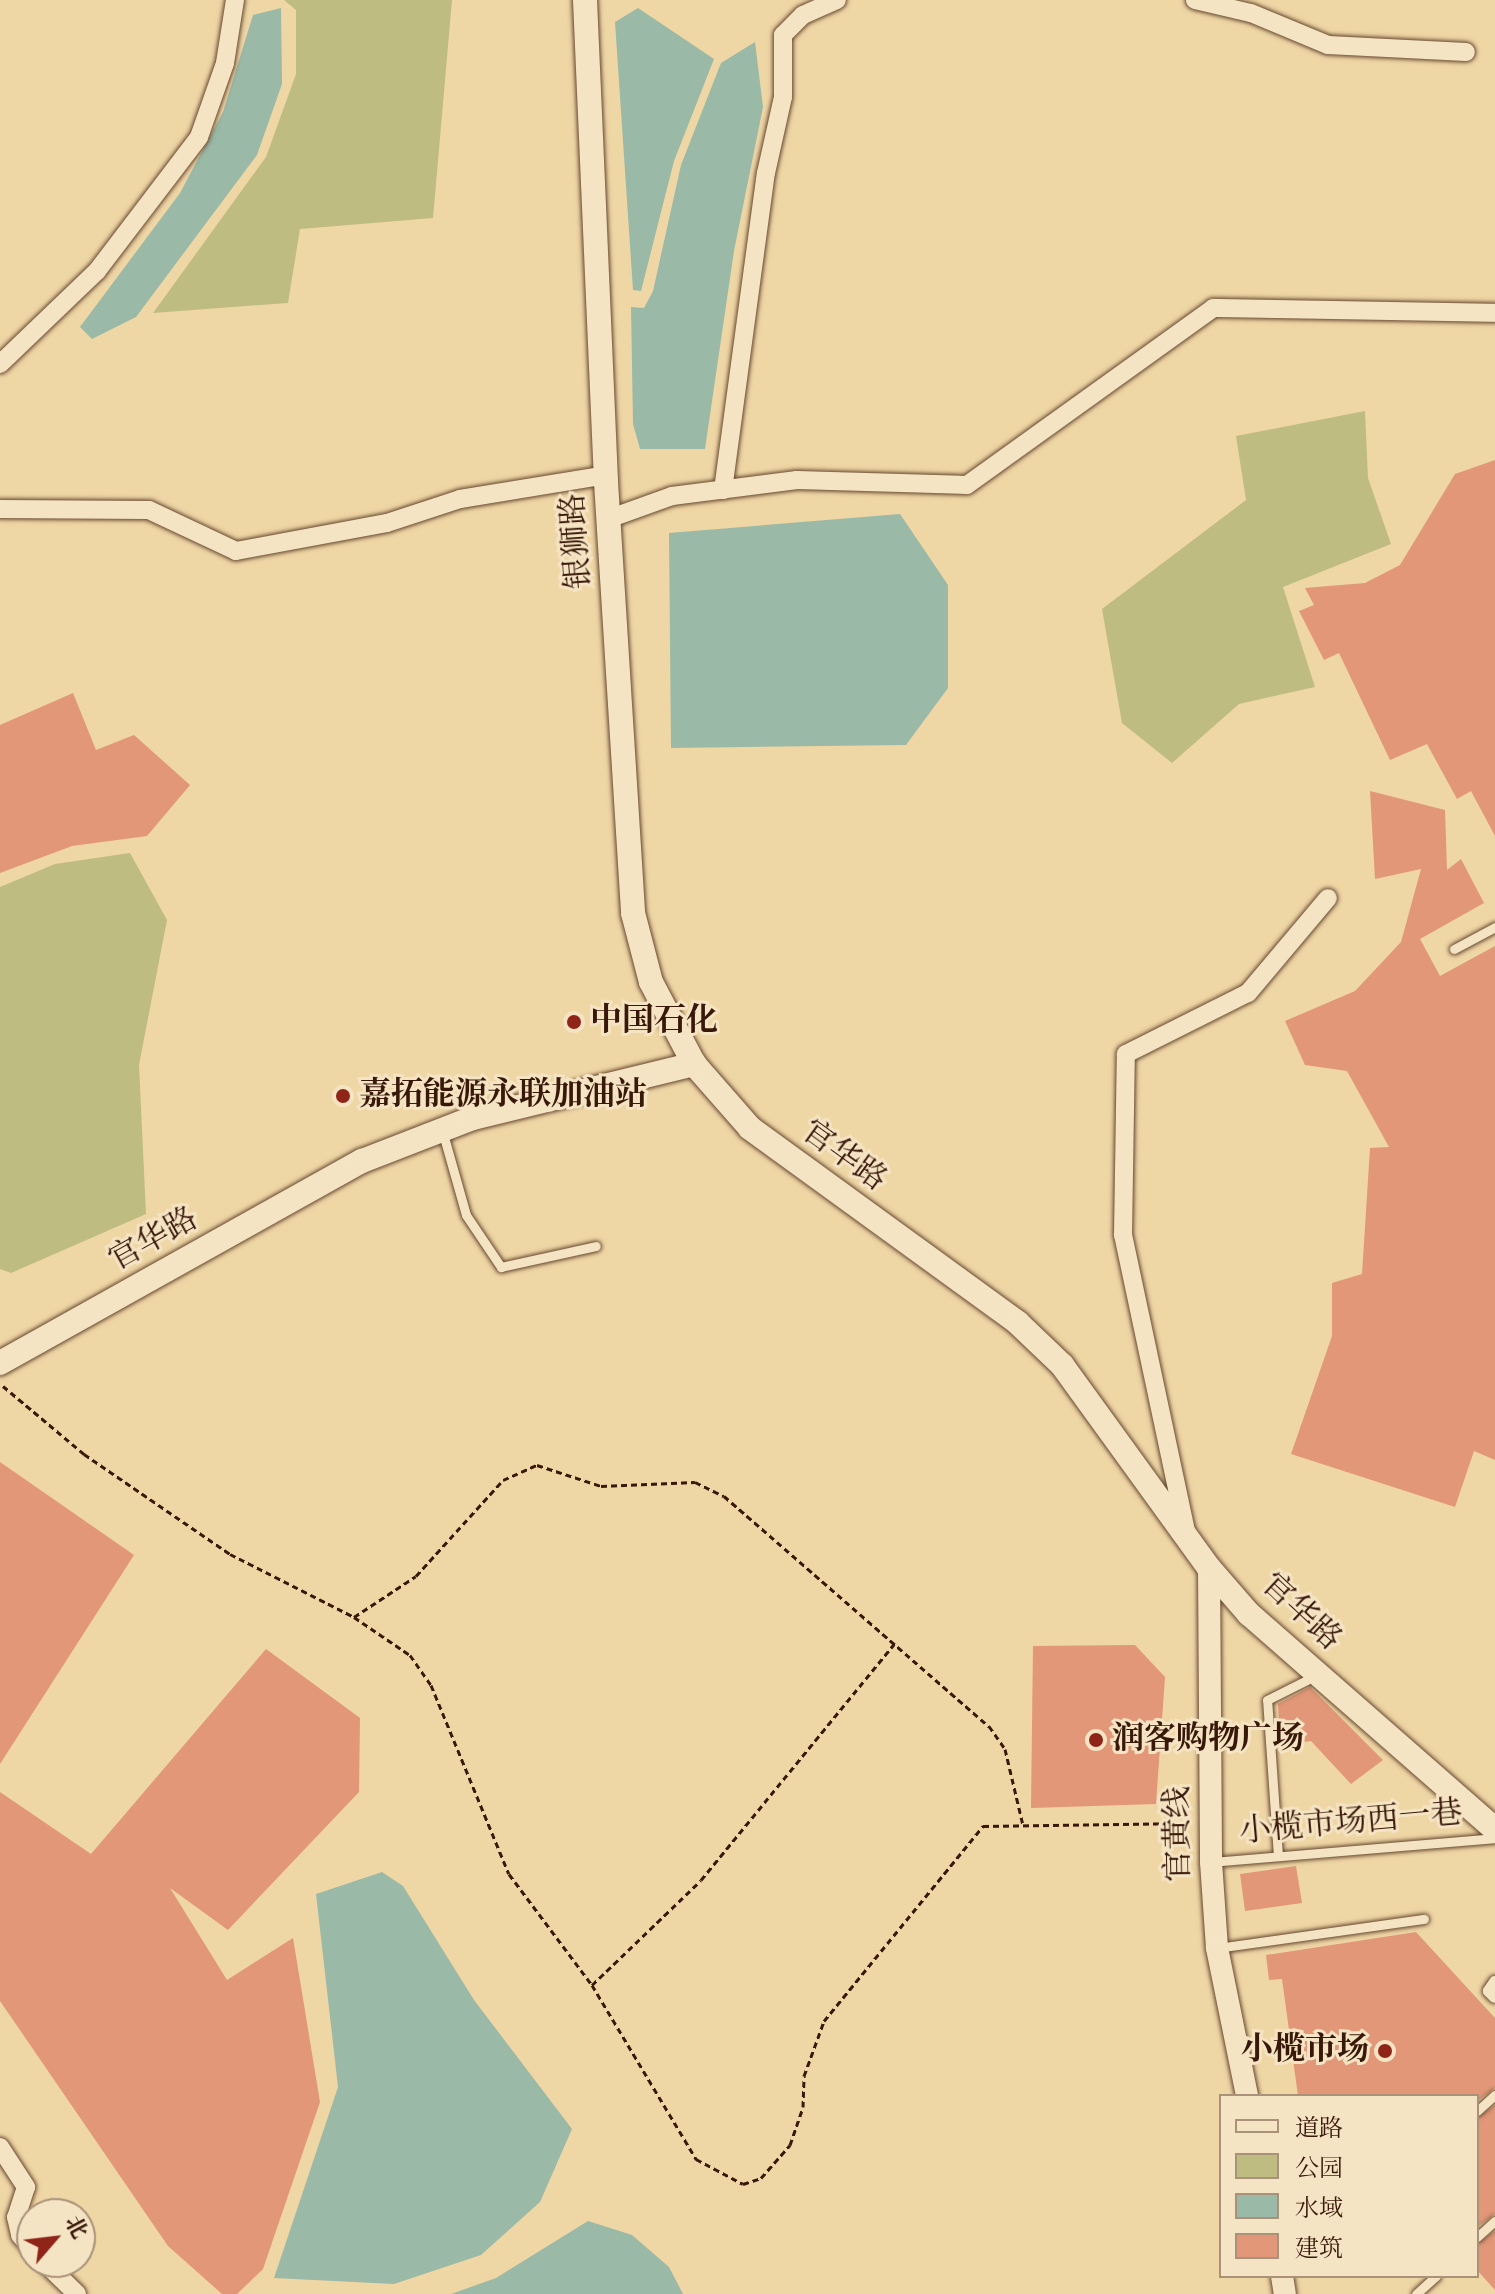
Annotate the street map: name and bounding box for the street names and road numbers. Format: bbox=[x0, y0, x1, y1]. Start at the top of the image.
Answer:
street label: 银狮路 bbox=[555, 492, 601, 590]
street label: 官华路 bbox=[793, 1113, 893, 1201]
street label: 官华路 bbox=[103, 1201, 205, 1281]
street label: 官华路 bbox=[1252, 1566, 1348, 1660]
street label: 官黄线 bbox=[1160, 1786, 1200, 1882]
street label: 小榄市场西一巷 bbox=[1238, 1795, 1464, 1853]

